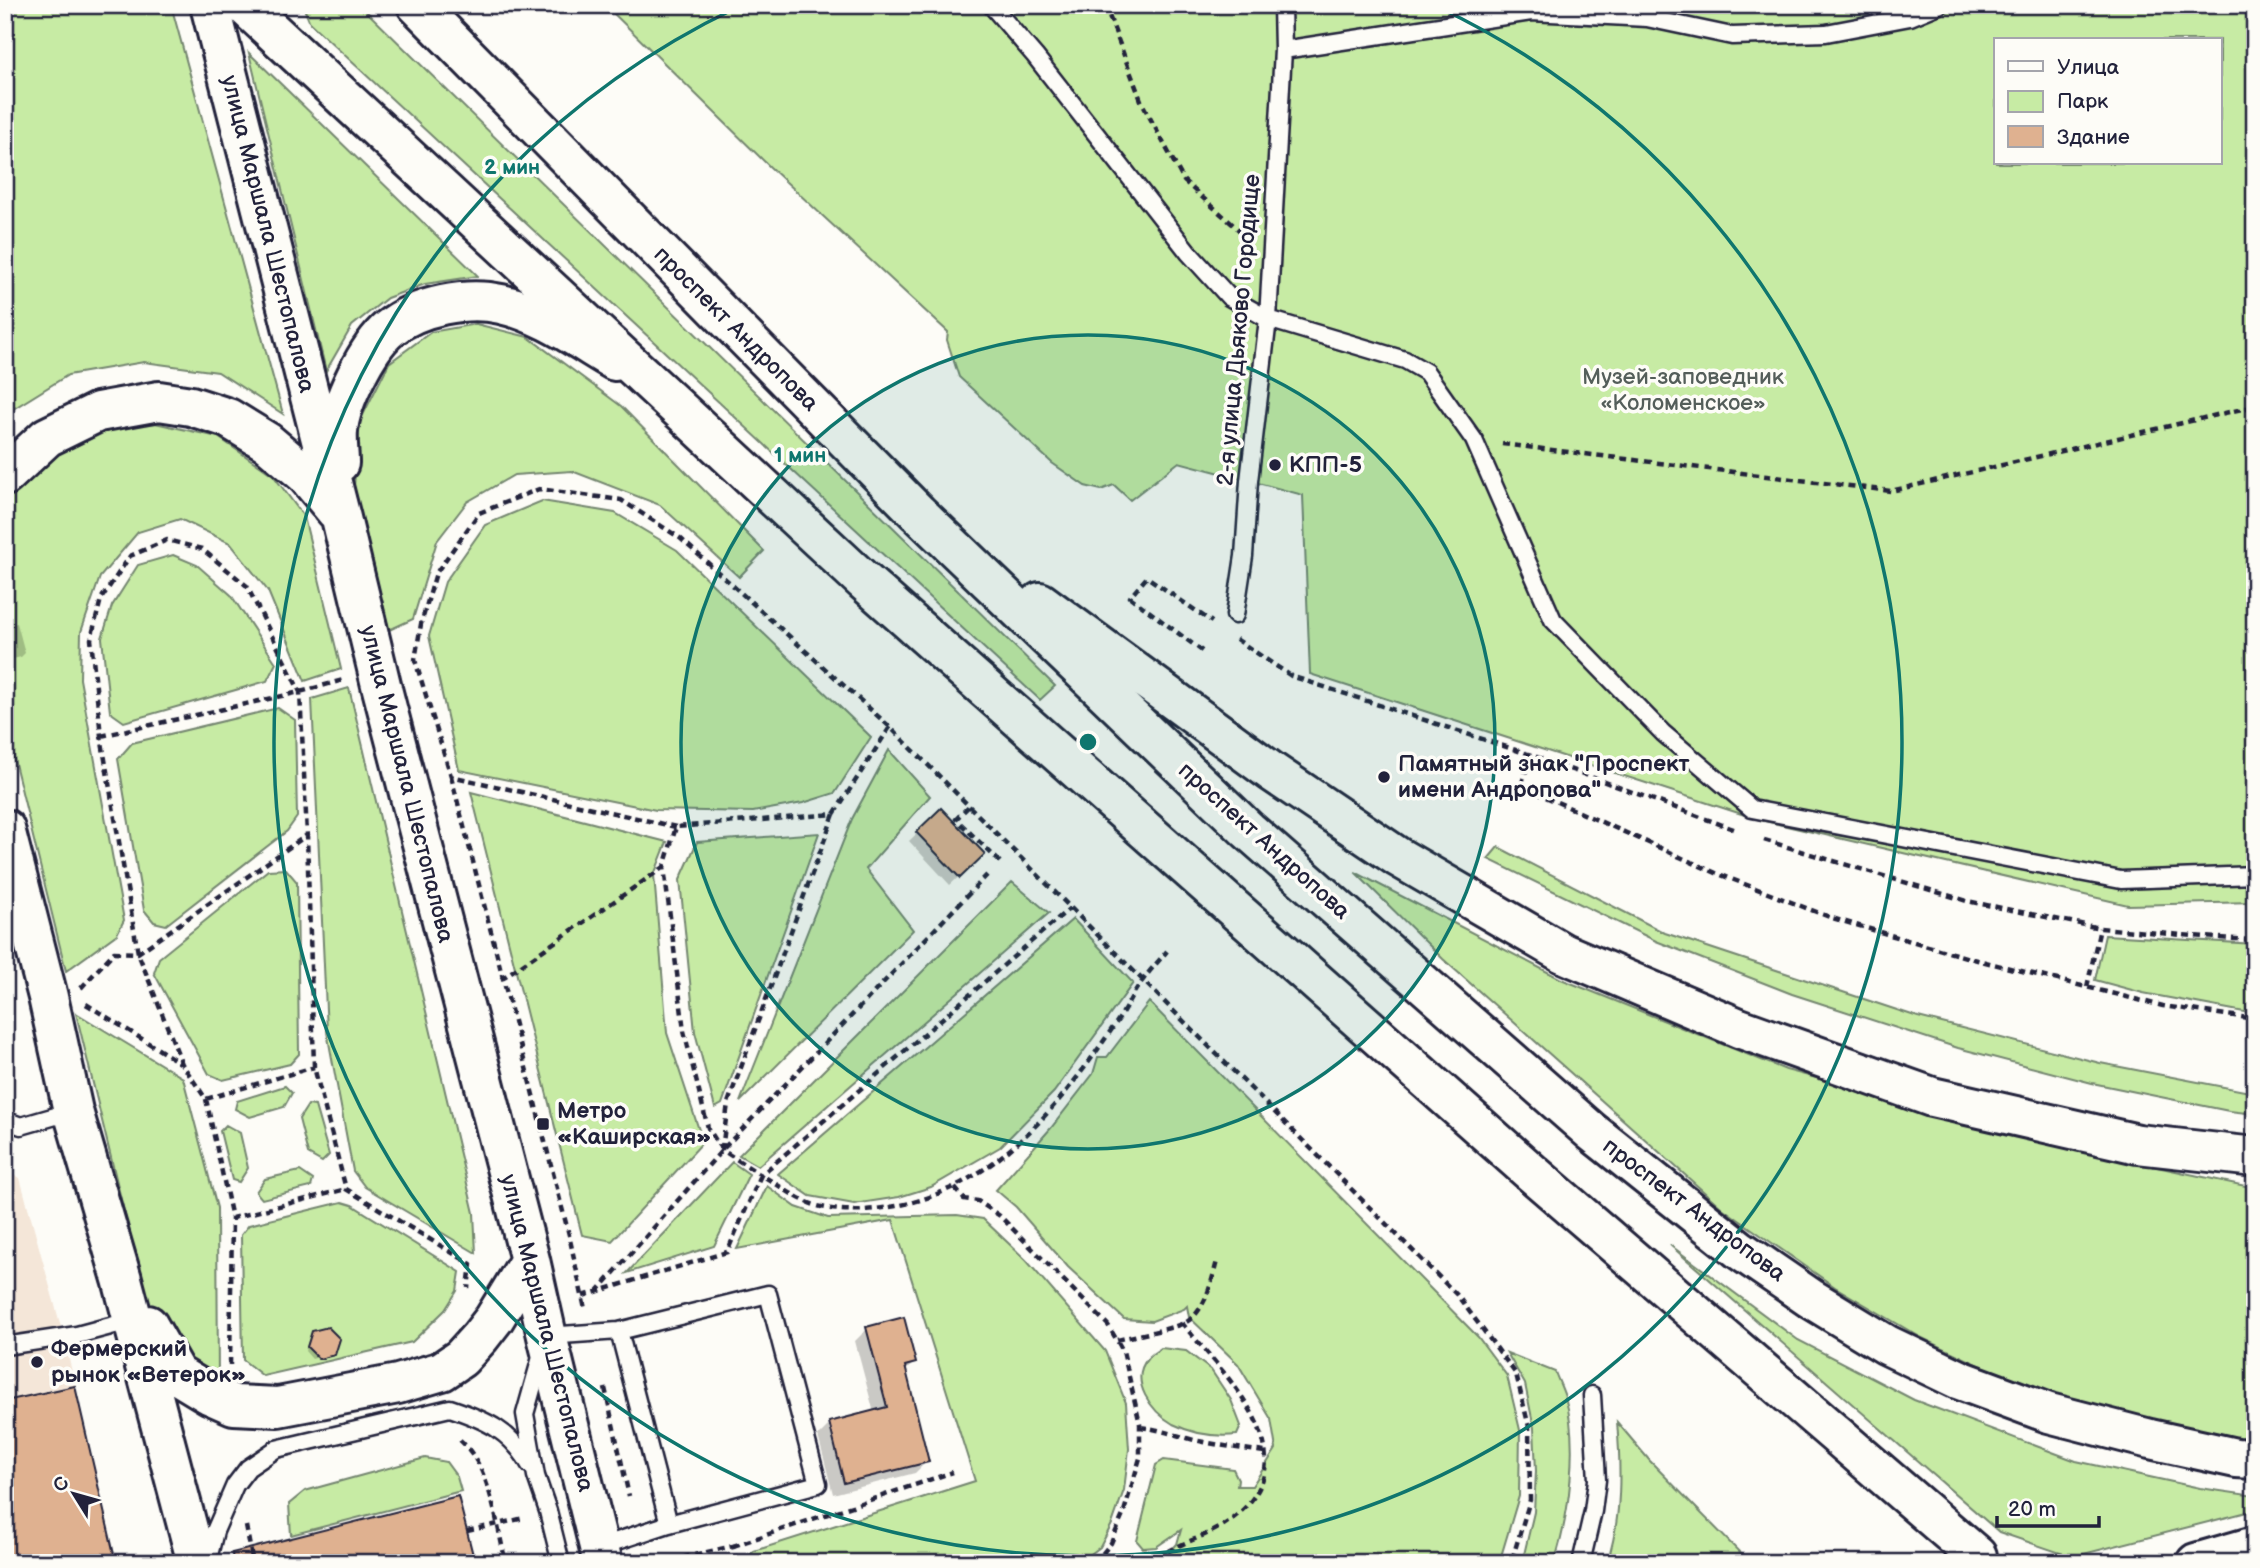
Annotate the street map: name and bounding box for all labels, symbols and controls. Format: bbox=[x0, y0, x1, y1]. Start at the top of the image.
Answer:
legend bbox=[1994, 38, 2222, 164]
text: Улица bbox=[2057, 55, 2120, 80]
street label: улица Маршала Шестопалова bbox=[215, 72, 321, 396]
text: Парк bbox=[2057, 89, 2108, 114]
text: Здание bbox=[2057, 125, 2130, 150]
text: 2 мин bbox=[484, 155, 540, 180]
street label: 2-я улица Дьяково Городище bbox=[1211, 173, 1267, 487]
street label: проспект Андропова bbox=[648, 241, 825, 418]
park label: Музей-заповедник «Коломенское» bbox=[1582, 363, 1785, 417]
text: 1 мин bbox=[774, 443, 826, 468]
place label: КПП-5 bbox=[1289, 451, 1362, 479]
marker: КПП-5 bbox=[1267, 457, 1283, 473]
street label: улица Маршала Шестопалова bbox=[354, 622, 460, 946]
centre of rings bbox=[1076, 730, 1100, 754]
place label: Памятный знак "Проспект имени Андропова" bbox=[1398, 750, 1689, 804]
street label: проспект Андропова bbox=[1172, 756, 1356, 926]
marker: Памятный знак "Проспект имени Андропова" bbox=[1376, 769, 1392, 785]
place label: Метро «Каширская» bbox=[557, 1097, 711, 1151]
marker: Метро «Каширская» bbox=[535, 1116, 551, 1132]
street label: проспект Андропова bbox=[1597, 1132, 1791, 1288]
street label: улица Маршала Шестопалова bbox=[494, 1171, 600, 1495]
place label: Фермерский рынок «Ветерок» bbox=[51, 1335, 246, 1389]
marker: Фермерский рынок «Ветерок» bbox=[29, 1354, 45, 1370]
north arrow bbox=[38, 1460, 108, 1530]
text: С bbox=[48, 1472, 75, 1497]
scale bar bbox=[1997, 1484, 2099, 1528]
text: 20 m bbox=[2008, 1497, 2056, 1522]

